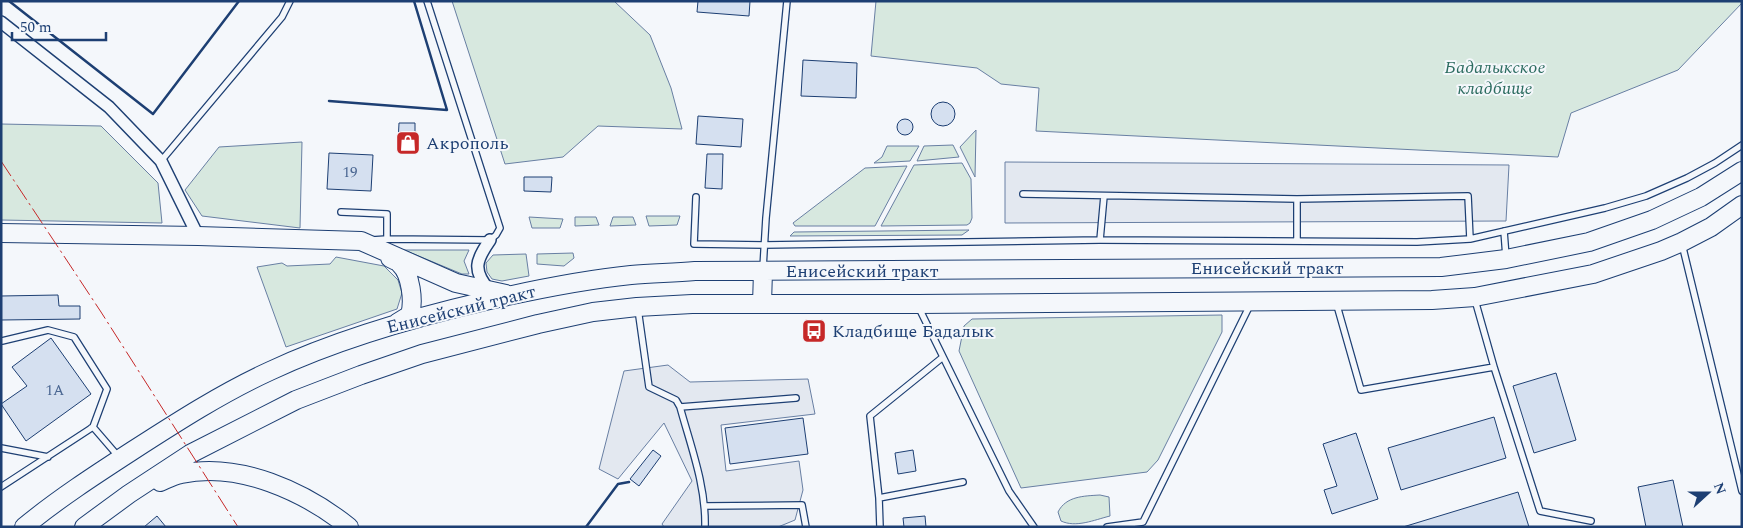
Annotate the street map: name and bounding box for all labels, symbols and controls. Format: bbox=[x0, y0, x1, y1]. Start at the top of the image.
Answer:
scale bar bbox=[12, 10, 106, 42]
text: 50 m bbox=[20, 16, 52, 39]
park label: Бадалыкское кладбище bbox=[1445, 54, 1545, 102]
shop icon: Акрополь bbox=[395, 130, 421, 156]
place label: Акрополь bbox=[426, 130, 508, 157]
house number: 19 bbox=[342, 161, 358, 184]
street label: Енисейский тракт bbox=[1190, 255, 1344, 282]
street label: Енисейский тракт bbox=[785, 258, 939, 285]
street label: Енисейский тракт bbox=[384, 278, 539, 341]
bus stop icon: Кладбище Бадалык bbox=[801, 318, 827, 344]
place label: Кладбище Бадалык bbox=[832, 318, 994, 345]
house number: 1А bbox=[46, 379, 64, 402]
north arrow bbox=[1683, 468, 1733, 518]
text: N bbox=[1708, 479, 1732, 498]

